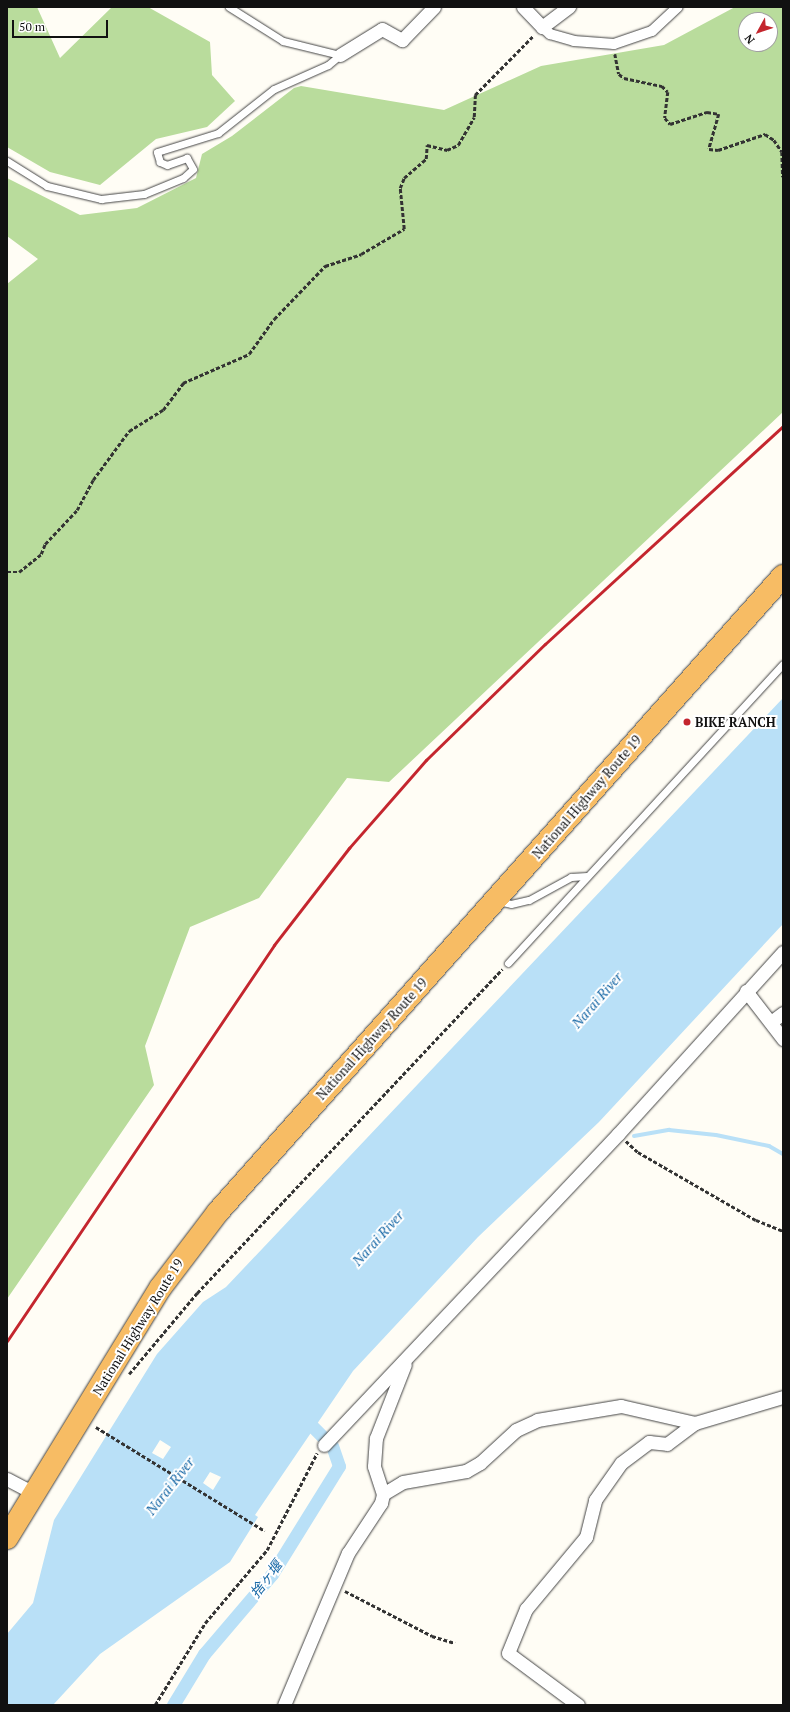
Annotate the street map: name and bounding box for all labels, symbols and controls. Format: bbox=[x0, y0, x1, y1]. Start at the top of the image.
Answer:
scale bar bbox=[14, 12, 110, 38]
north arrow bbox=[738, 12, 778, 52]
text: 50 m bbox=[19, 19, 45, 34]
text: N bbox=[742, 31, 758, 47]
place label: BIKE RANCH bbox=[695, 714, 776, 730]
marker: BIKE RANCH bbox=[682, 717, 692, 727]
street label: National Highway Route 19 bbox=[529, 732, 645, 862]
water label: Narai River bbox=[568, 969, 626, 1031]
street label: National Highway Route 19 bbox=[313, 975, 431, 1103]
water label: Narai River bbox=[349, 1207, 407, 1269]
street label: National Highway Route 19 bbox=[90, 1256, 186, 1398]
water label: Narai River bbox=[142, 1454, 198, 1518]
water label: 捨ヶ堰 bbox=[247, 1557, 285, 1601]

